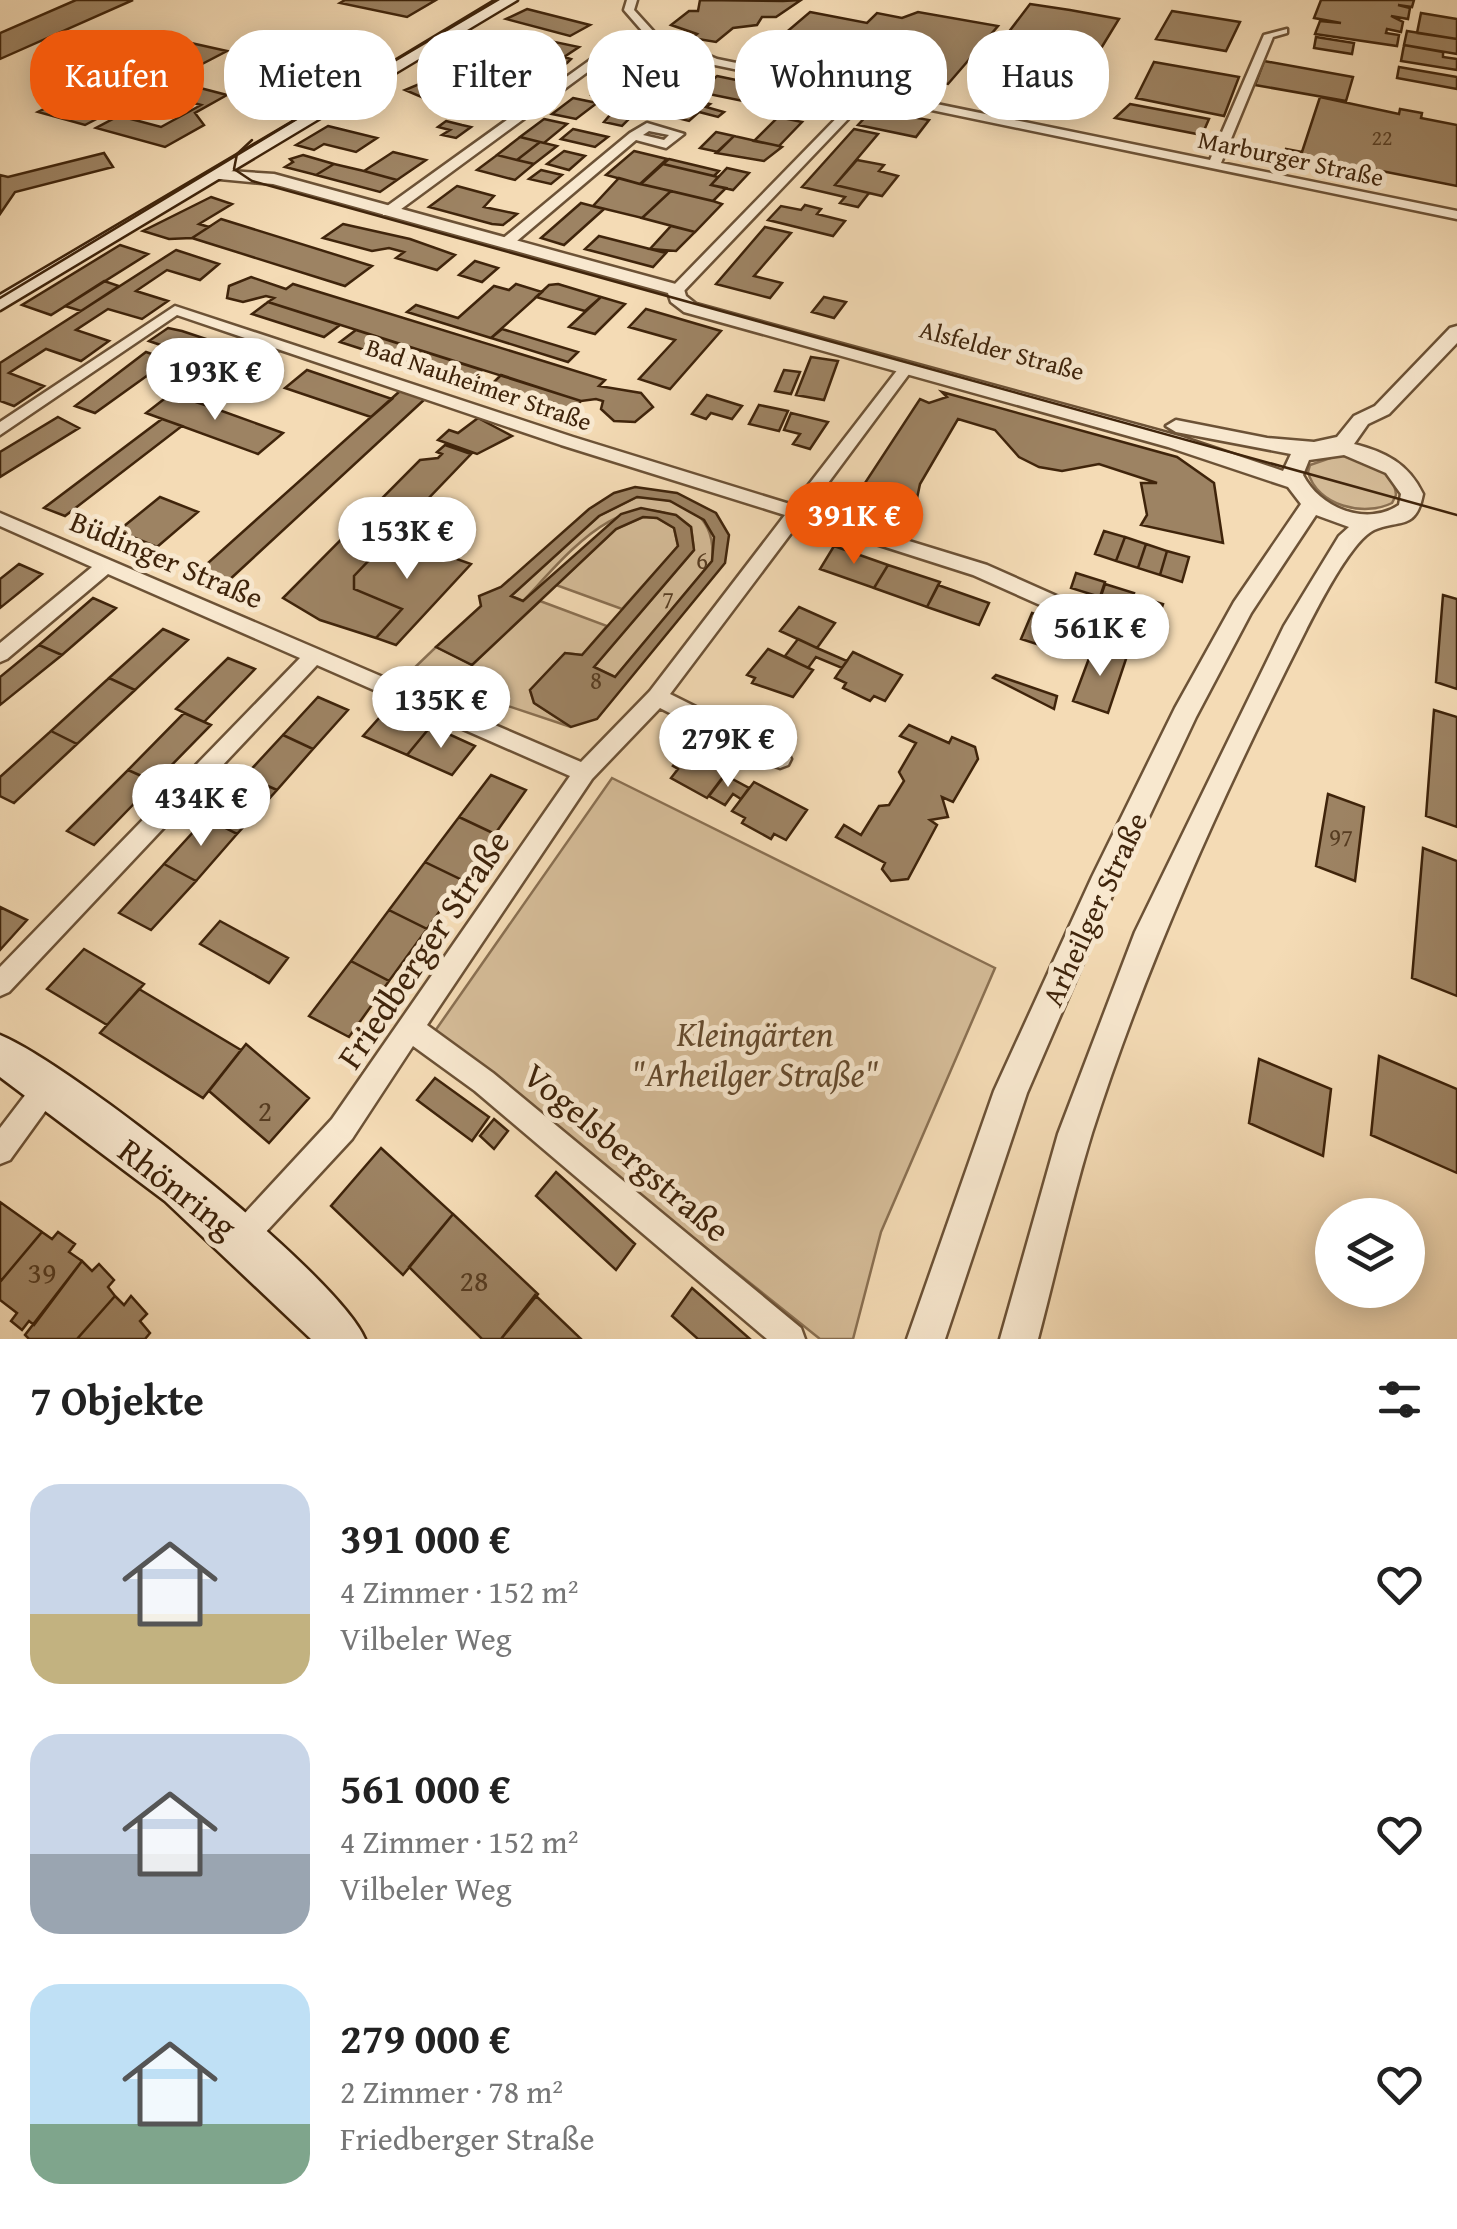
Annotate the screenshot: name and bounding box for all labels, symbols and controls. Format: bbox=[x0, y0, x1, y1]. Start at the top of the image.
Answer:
chip: Kaufen bbox=[30, 30, 204, 120]
chip: Mieten bbox=[224, 30, 397, 120]
chip: Filter bbox=[417, 30, 567, 120]
chip: Neu bbox=[587, 30, 715, 120]
chip: Wohnung bbox=[735, 30, 947, 120]
chip: Haus bbox=[967, 30, 1109, 120]
street label: Marburger Straße bbox=[1195, 121, 1387, 195]
house number: 22 bbox=[1371, 121, 1393, 153]
street label: Alsfelder Straße bbox=[916, 311, 1088, 389]
street label: Bad Nauheimer Straße bbox=[361, 328, 597, 440]
pin: 193K € bbox=[134, 338, 296, 423]
text: 193K € bbox=[168, 347, 262, 394]
pin: 391K € bbox=[773, 482, 935, 567]
text: 391K € bbox=[807, 491, 901, 538]
pin: 153K € bbox=[326, 497, 488, 582]
street label: Büdinger Straße bbox=[64, 499, 270, 619]
text: 153K € bbox=[360, 506, 454, 553]
house number: 6 bbox=[696, 542, 708, 578]
house number: 7 bbox=[662, 581, 674, 617]
pin: 561K € bbox=[1019, 594, 1181, 679]
text: 561K € bbox=[1053, 603, 1147, 650]
house number: 8 bbox=[590, 662, 602, 698]
pin: 135K € bbox=[360, 666, 522, 751]
text: 135K € bbox=[394, 675, 488, 722]
pin: 279K € bbox=[647, 705, 809, 790]
text: 279K € bbox=[681, 714, 775, 761]
pin: 434K € bbox=[120, 764, 282, 849]
text: 434K € bbox=[154, 773, 248, 820]
street label: Arheilger Straße bbox=[1030, 805, 1158, 1013]
street label: Friedberger Straße bbox=[324, 819, 522, 1079]
house number: 97 bbox=[1329, 819, 1353, 855]
park label: Kleingärten "Arheilger Straße" bbox=[631, 1008, 879, 1099]
street label: Vogelsbergstraße bbox=[512, 1050, 742, 1254]
house number: 2 bbox=[258, 1088, 272, 1132]
street label: Rhönring bbox=[108, 1125, 249, 1251]
map controls bbox=[1315, 1198, 1425, 1308]
button: layers bbox=[1315, 1198, 1425, 1308]
house number: 39 bbox=[28, 1250, 56, 1294]
house number: 28 bbox=[460, 1258, 488, 1302]
text: 7 Objekte bbox=[30, 1369, 204, 1430]
icon: filters bbox=[1372, 1372, 1427, 1427]
text: 391 000 € bbox=[340, 1507, 511, 1568]
icon: home bbox=[110, 1524, 230, 1644]
icon: heart bbox=[1372, 1557, 1427, 1612]
text: 4 Zimmer · 152 m² bbox=[340, 1568, 578, 1615]
text: Vilbeler Weg bbox=[340, 1615, 512, 1662]
text: 561 000 € bbox=[340, 1757, 511, 1818]
icon: home bbox=[110, 1774, 230, 1894]
icon: heart bbox=[1372, 1807, 1427, 1862]
text: 4 Zimmer · 152 m² bbox=[340, 1818, 578, 1865]
text: Vilbeler Weg bbox=[340, 1865, 512, 1912]
text: 279 000 € bbox=[340, 2007, 511, 2068]
icon: home bbox=[110, 2024, 230, 2144]
icon: heart bbox=[1372, 2057, 1427, 2112]
text: 2 Zimmer · 78 m² bbox=[340, 2068, 563, 2115]
text: Friedberger Straße bbox=[340, 2115, 595, 2162]

